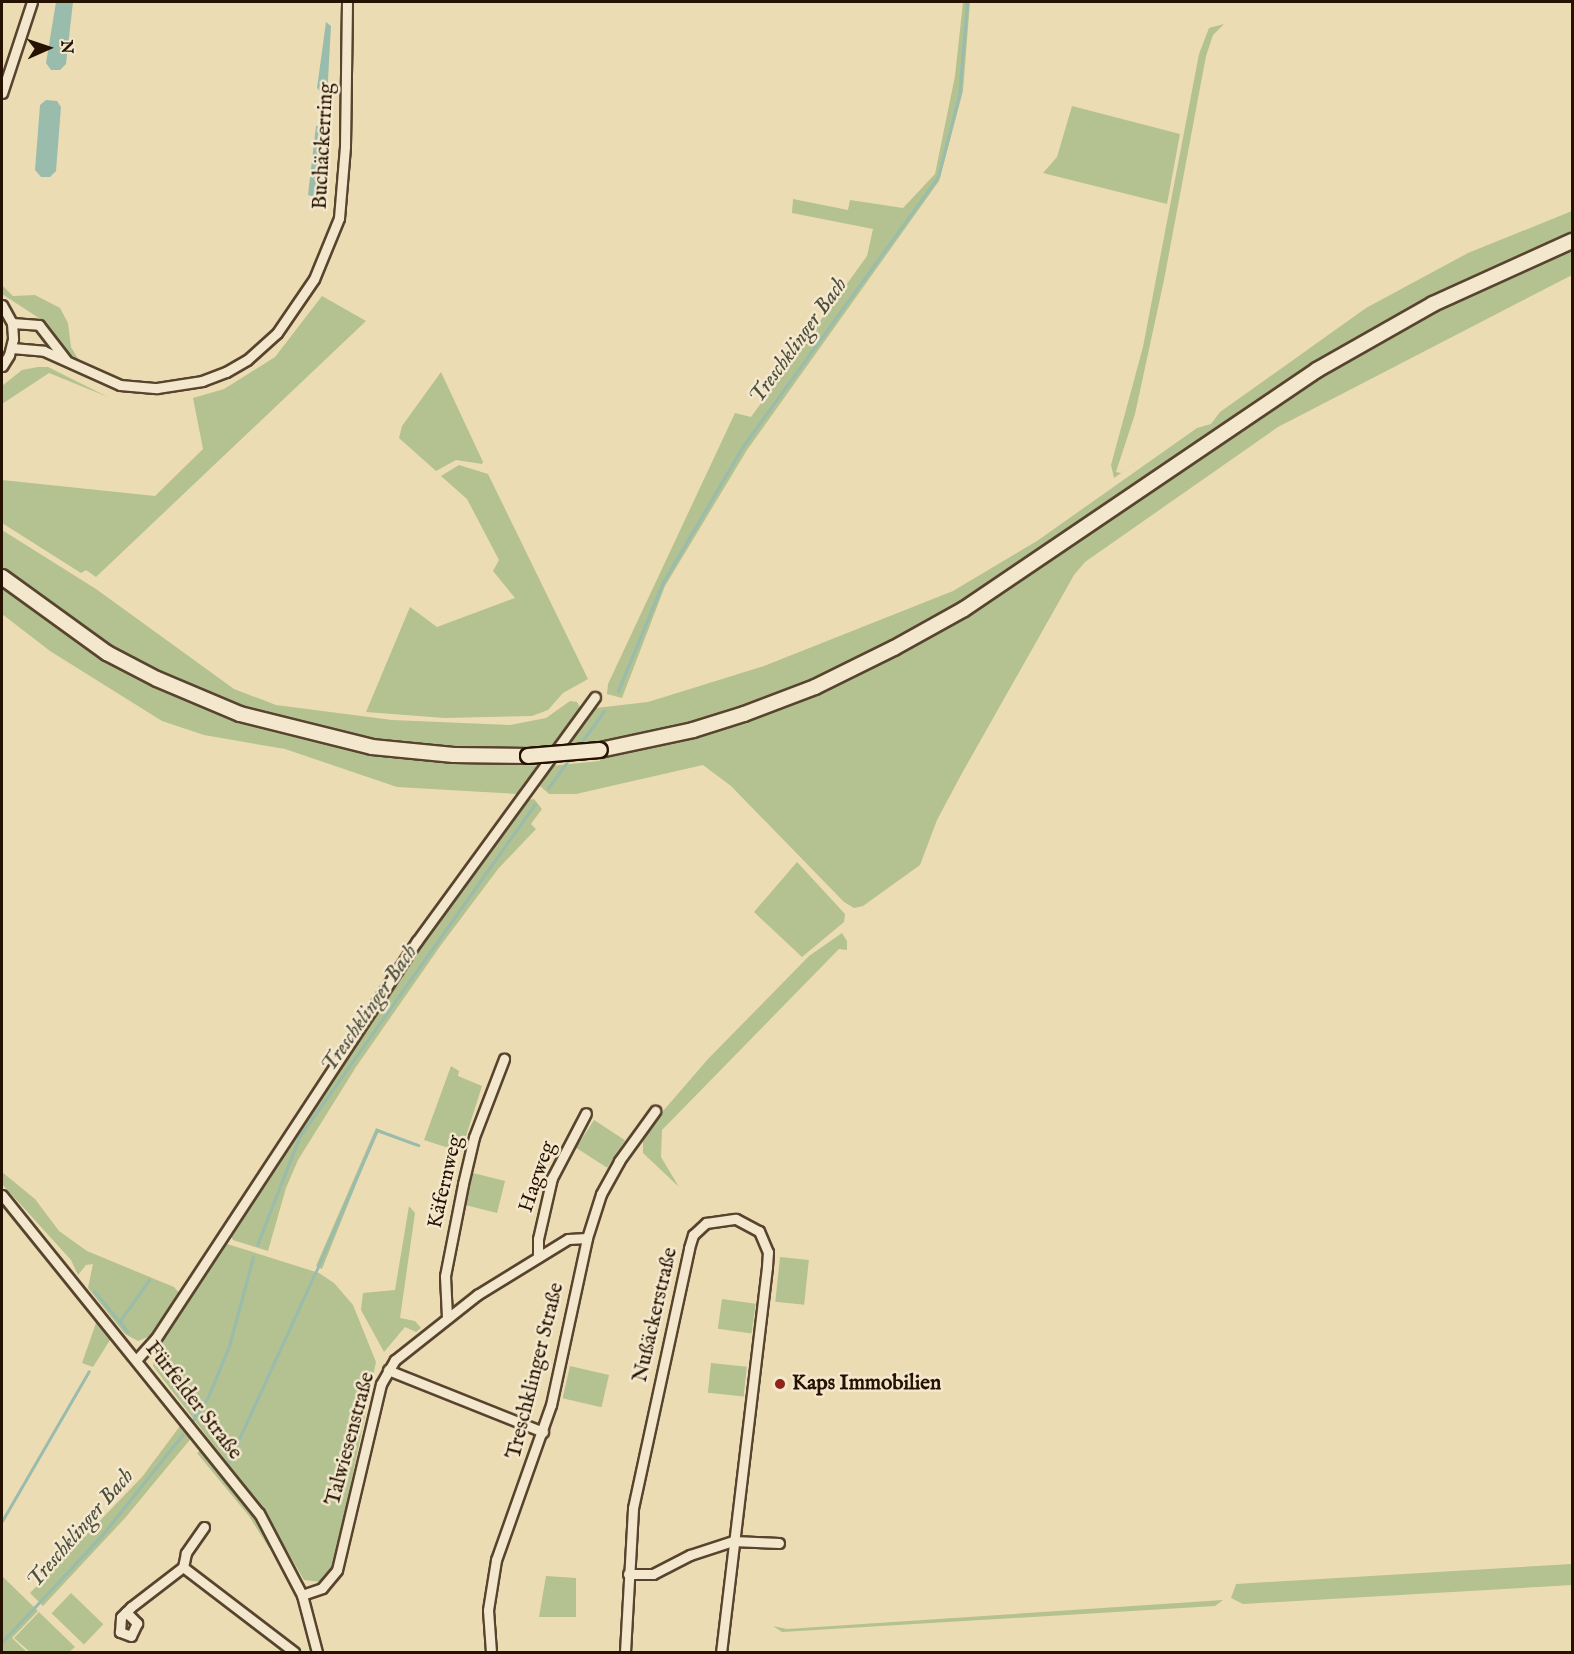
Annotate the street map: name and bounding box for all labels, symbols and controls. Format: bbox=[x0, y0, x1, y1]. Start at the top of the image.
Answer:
north arrow bbox=[18, 18, 78, 78]
text: N bbox=[56, 40, 76, 54]
street label: Buchäckerring bbox=[308, 82, 340, 210]
water label: Treschklinger Bach bbox=[744, 273, 854, 409]
water label: Treschklinger Bach bbox=[316, 940, 424, 1078]
street label: Käfernweg bbox=[423, 1133, 469, 1231]
street label: Hagweg bbox=[514, 1138, 562, 1216]
street label: Nußäckerstraße bbox=[628, 1245, 684, 1385]
street label: Treschklinger Straße bbox=[502, 1280, 570, 1462]
street label: Fürfelder Straße bbox=[139, 1337, 247, 1465]
street label: Talwiesenstraße bbox=[321, 1370, 381, 1508]
place label: Kaps Immobilien bbox=[792, 1371, 941, 1397]
marker: Kaps Immobilien bbox=[773, 1377, 787, 1391]
water label: Treschklinger Bach bbox=[22, 1464, 140, 1594]

